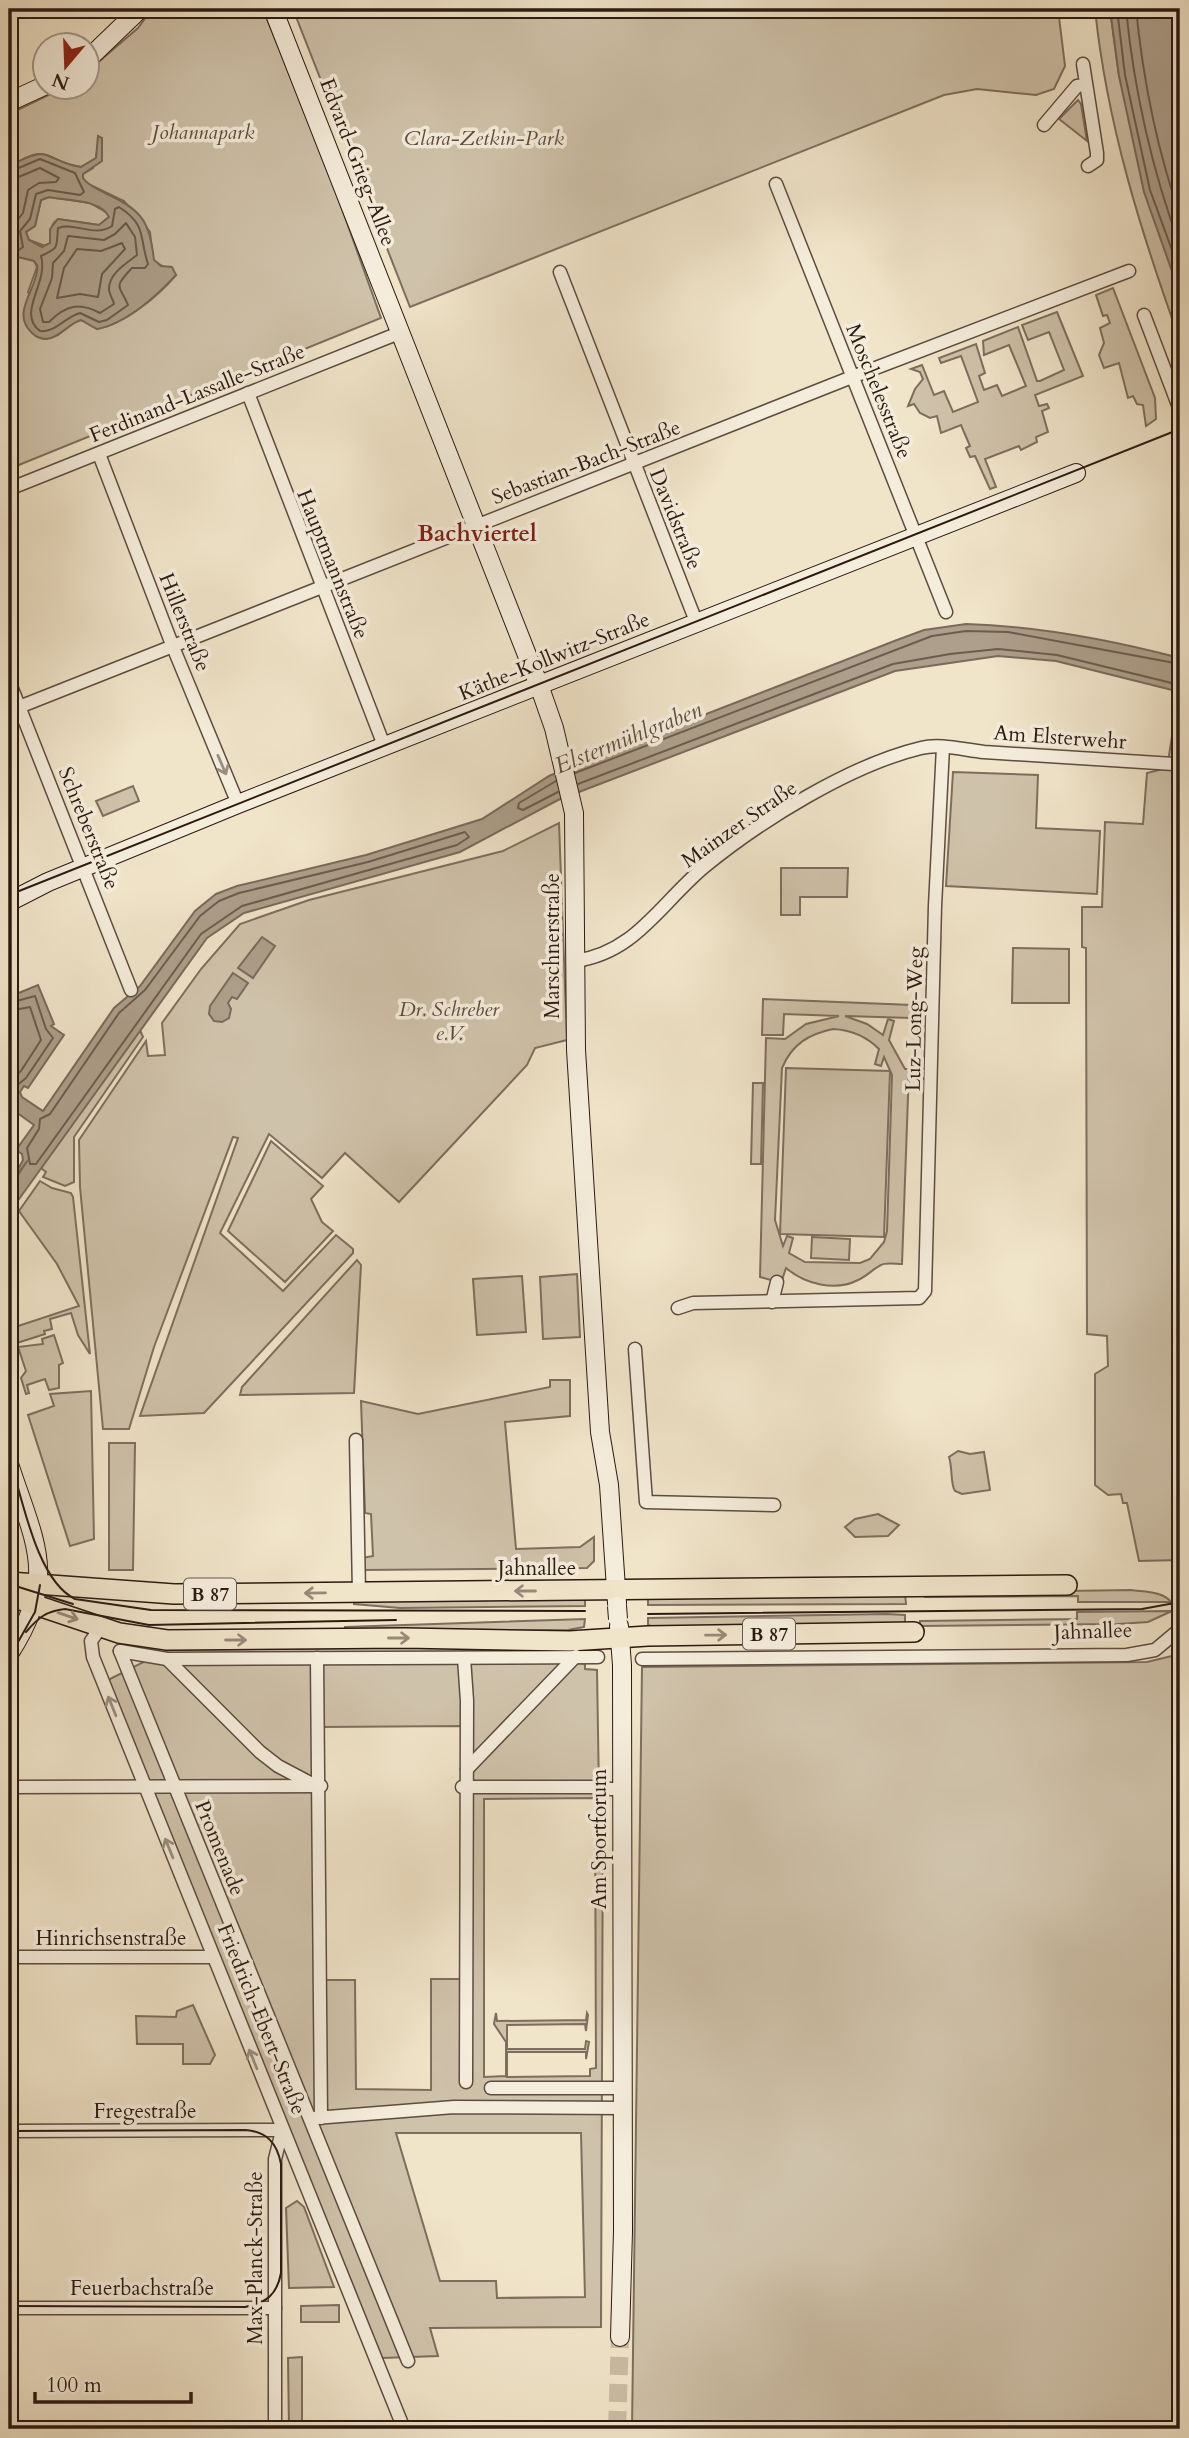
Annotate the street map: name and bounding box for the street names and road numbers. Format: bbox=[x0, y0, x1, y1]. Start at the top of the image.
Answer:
street label: Edvard-Grieg-Allee bbox=[312, 74, 403, 250]
street label: Moschelesstraße bbox=[838, 319, 919, 463]
street label: Ferdinand-Lassalle-Straße bbox=[85, 337, 309, 450]
street label: Sebastian-Bach-Straße bbox=[488, 413, 685, 512]
street label: Davidstraße bbox=[642, 464, 709, 574]
street label: Hauptmannstraße bbox=[289, 485, 376, 643]
street label: Hillerstraße bbox=[152, 569, 217, 676]
street label: Käthe-Kollwitz-Straße bbox=[454, 605, 654, 708]
street label: Am Elsterwehr bbox=[993, 718, 1128, 757]
street label: Schreberstraße bbox=[51, 763, 126, 894]
street label: Mainzer Straße bbox=[676, 774, 803, 875]
street label: Marschnerstraße bbox=[538, 873, 567, 1019]
street label: Luz-Long-Weg bbox=[899, 946, 930, 1092]
street label: Jahnallee bbox=[495, 1554, 576, 1583]
road number: B 87 bbox=[184, 1578, 236, 1610]
street label: Jahnallee bbox=[1050, 1616, 1133, 1647]
road number: B 87 bbox=[743, 1618, 795, 1650]
street label: Am Sportforum bbox=[585, 1769, 614, 1909]
street label: Promenade bbox=[187, 1796, 252, 1900]
street label: Friedrich-Ebert-Straße bbox=[210, 1919, 313, 2119]
street label: Hinrichsenstraße bbox=[36, 1924, 187, 1953]
street label: Fregestraße bbox=[94, 2097, 196, 2126]
street label: Max-Planck-Straße bbox=[241, 2171, 270, 2345]
street label: Feuerbachstraße bbox=[70, 2274, 214, 2303]

